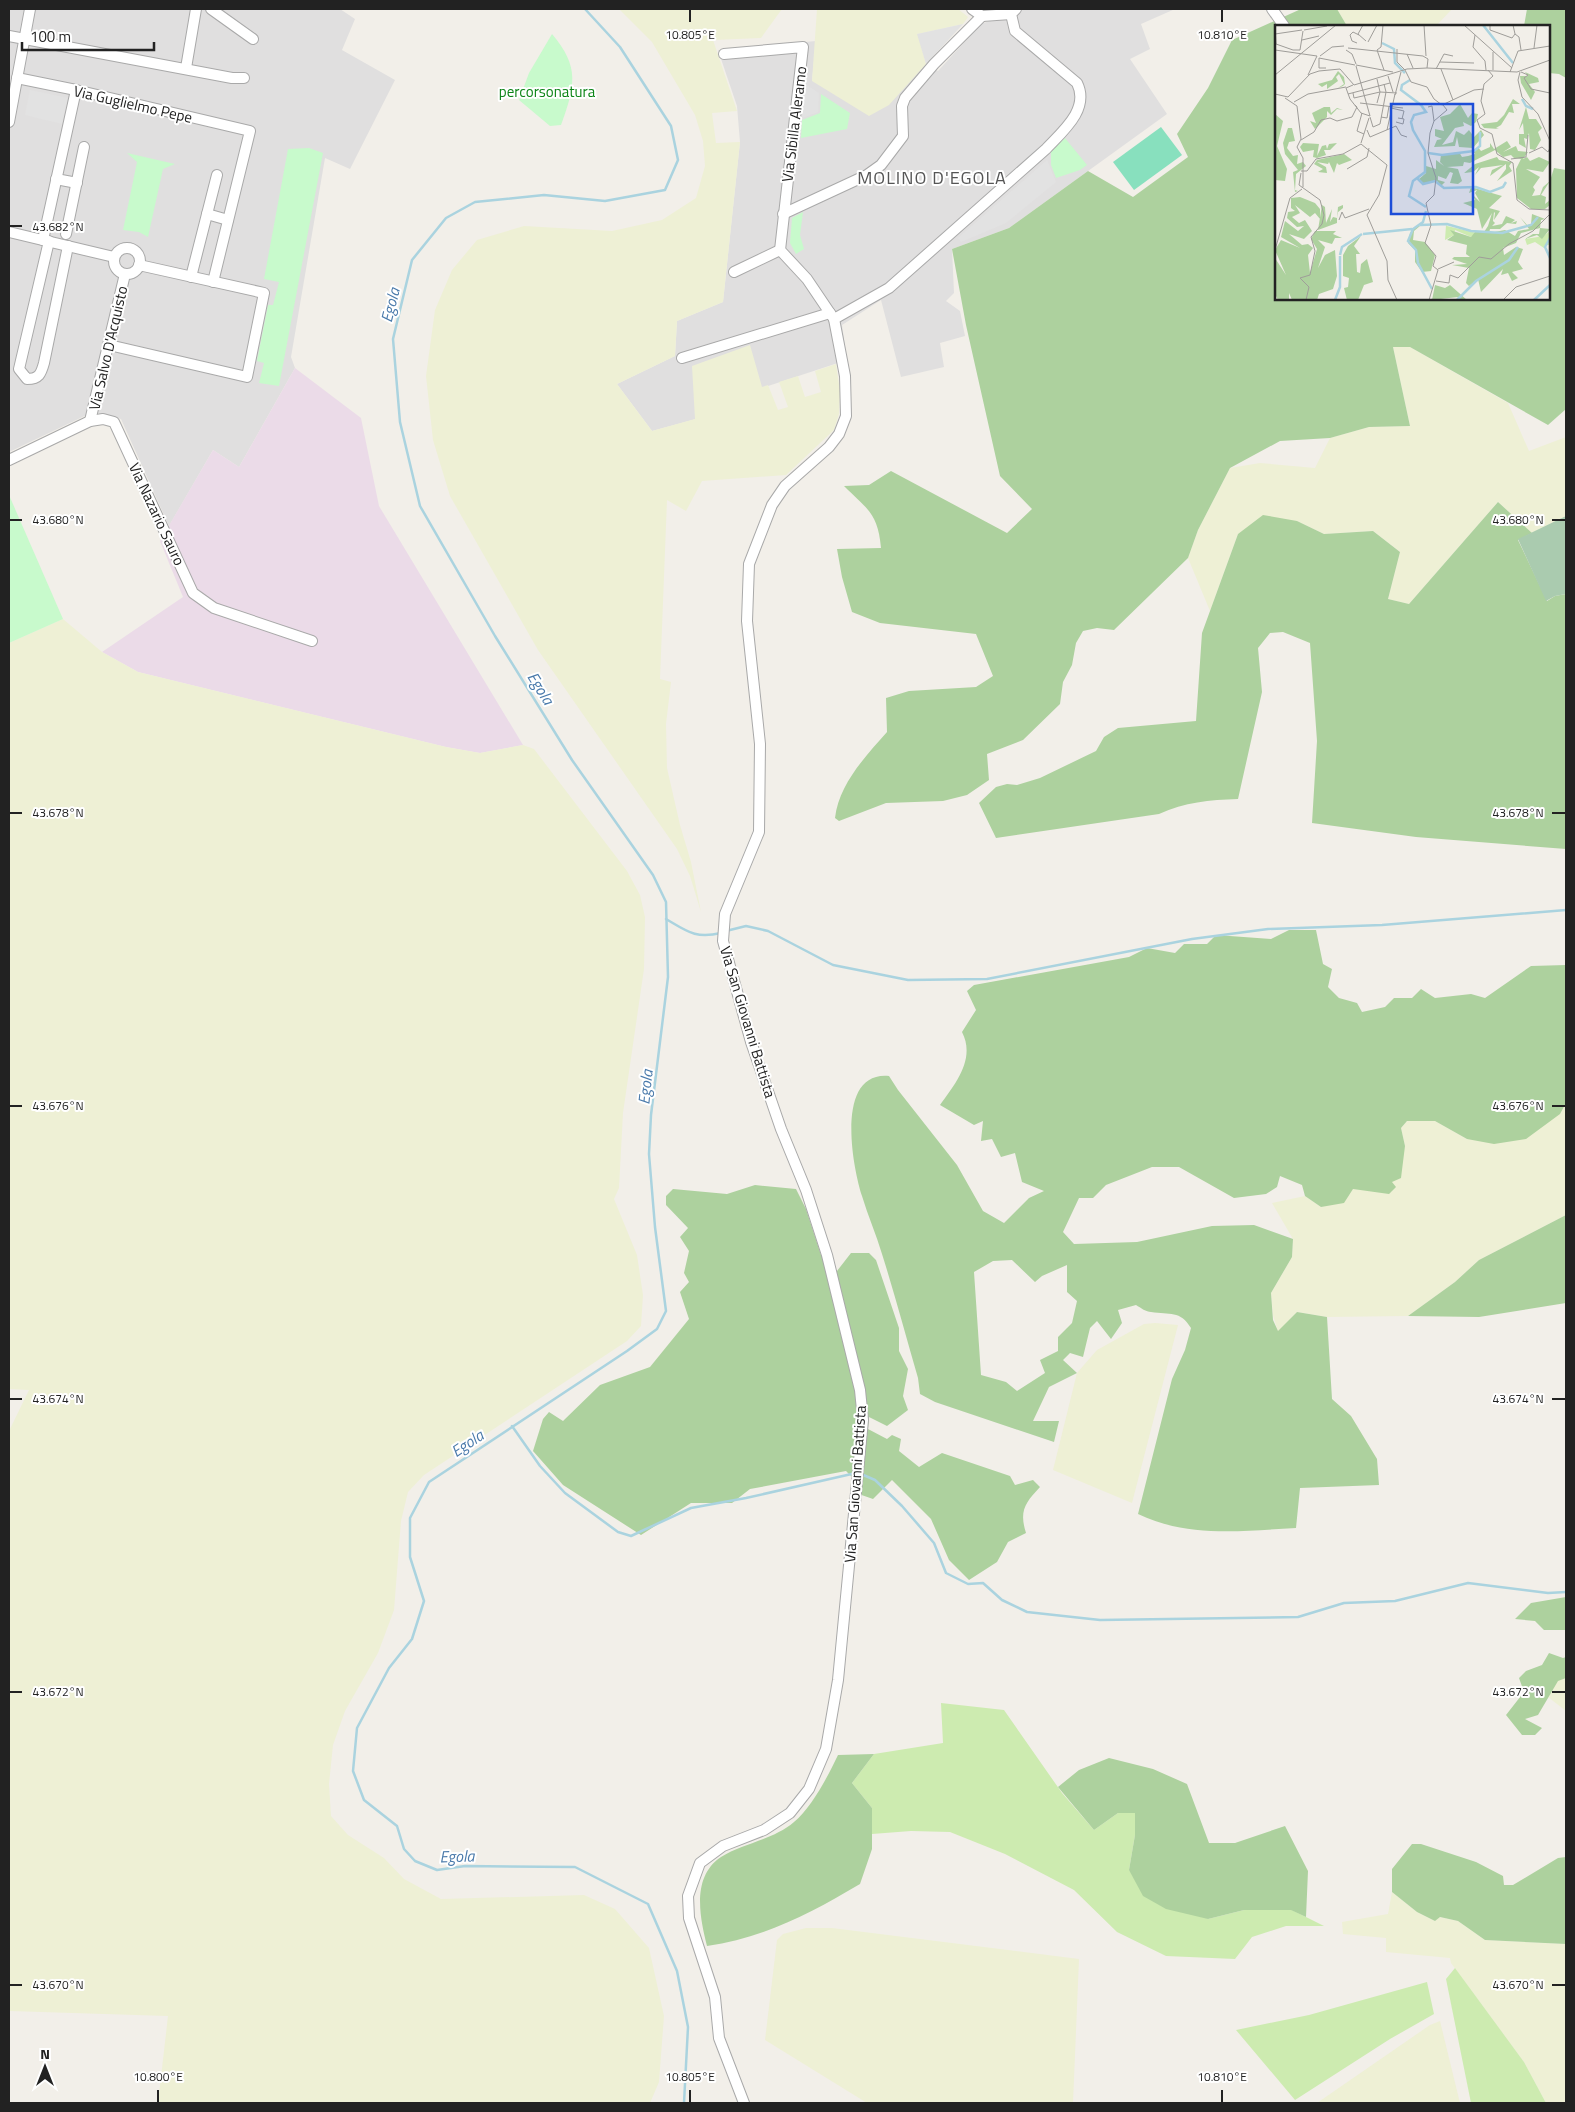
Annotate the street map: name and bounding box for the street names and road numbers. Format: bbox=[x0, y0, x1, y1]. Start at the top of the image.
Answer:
street label: Via Sibilla Aleramo bbox=[775, 65, 813, 183]
street label: Via Guglielmo Pepe bbox=[71, 79, 195, 129]
street label: Via Salvo D'Acquisto bbox=[83, 283, 134, 412]
street label: Via Nazario Sauro bbox=[123, 459, 191, 569]
street label: Via San Giovanni Battista bbox=[714, 943, 782, 1101]
street label: Via San Giovanni Battista bbox=[838, 1404, 872, 1564]

